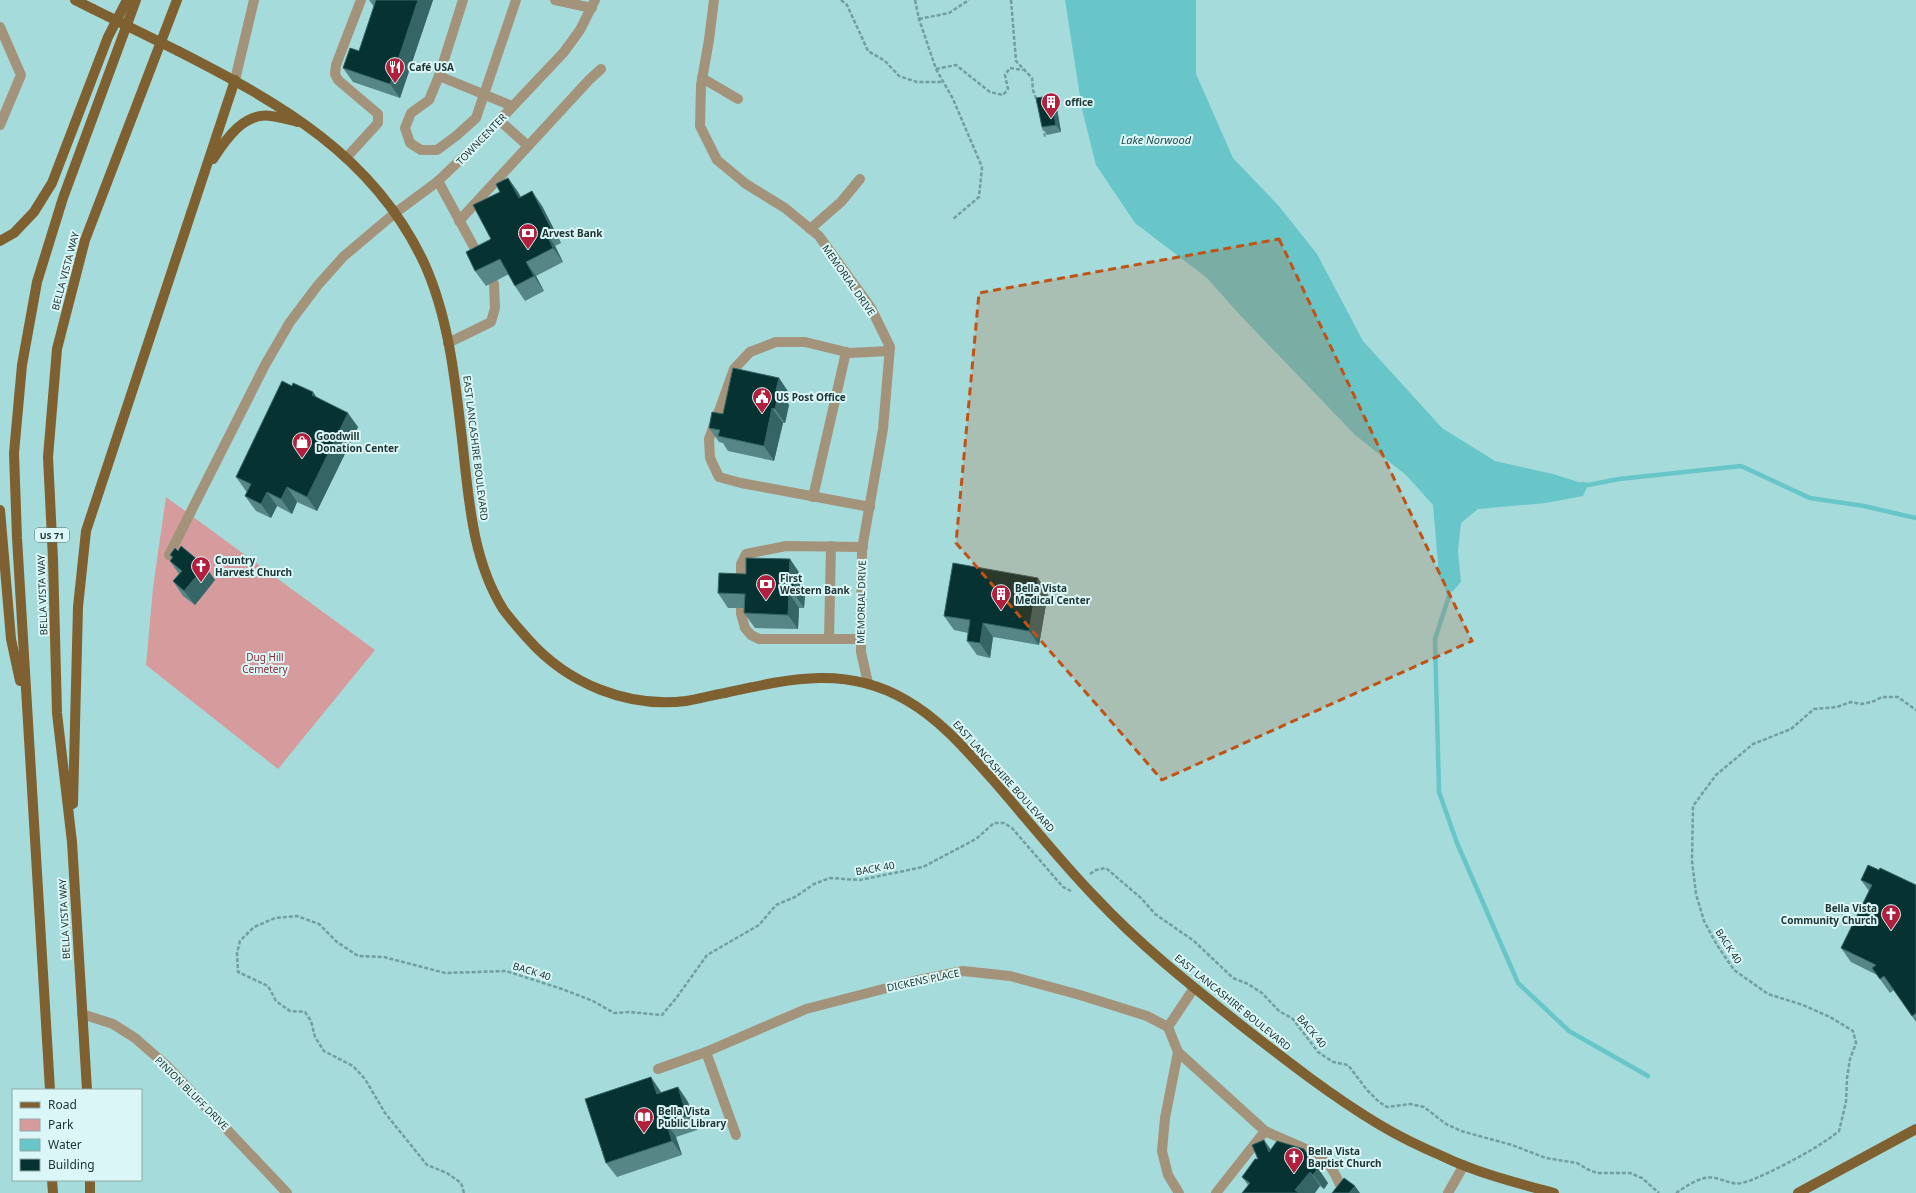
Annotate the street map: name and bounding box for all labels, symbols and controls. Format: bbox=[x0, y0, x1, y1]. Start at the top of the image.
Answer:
restaurant icon: Café USA bbox=[384, 56, 406, 84]
place label: Café USA bbox=[409, 60, 454, 74]
building icon: office bbox=[1040, 91, 1062, 119]
place label: office bbox=[1065, 95, 1093, 109]
street label: TOWNCENTER bbox=[453, 110, 510, 168]
water label: Lake Norwood bbox=[1121, 132, 1192, 147]
bank icon: Arvest Bank bbox=[517, 222, 539, 250]
place label: Arvest Bank bbox=[542, 226, 603, 240]
street label: BELLA VISTA WAY bbox=[48, 230, 82, 312]
street label: MEMORIAL DRIVE bbox=[819, 242, 879, 318]
street label: EAST LANCASHIRE BOULEVARD bbox=[460, 375, 492, 521]
public building icon: US Post Office bbox=[751, 386, 773, 414]
place label: US Post Office bbox=[776, 390, 846, 404]
place label: Goodwill Donation Center bbox=[316, 429, 399, 455]
shop icon: Goodwill Donation Center bbox=[291, 431, 313, 459]
road number: US 71 bbox=[35, 528, 69, 542]
place label: Country Harvest Church bbox=[215, 553, 292, 579]
street label: BELLA VISTA WAY bbox=[34, 554, 50, 636]
church icon: Country Harvest Church bbox=[190, 555, 212, 583]
street label: MEMORIAL DRIVE bbox=[853, 560, 869, 644]
place label: First Western Bank bbox=[780, 571, 850, 597]
bank icon: First Western Bank bbox=[755, 573, 777, 601]
place label: Bella Vista Medical Center bbox=[1015, 581, 1091, 607]
building icon: Bella Vista Medical Center bbox=[990, 583, 1012, 611]
park label: Dug Hill Cemetery bbox=[242, 650, 289, 676]
street label: EAST LANCASHIRE BOULEVARD bbox=[950, 717, 1058, 835]
street label: BACK 40 bbox=[854, 858, 896, 878]
street label: BELLA VISTA WAY bbox=[55, 878, 73, 960]
place label: Bella Vista Community Church bbox=[1781, 901, 1877, 927]
church icon: Bella Vista Community Church bbox=[1880, 903, 1902, 931]
street label: BACK 40 bbox=[1712, 926, 1746, 966]
street label: EAST LANCASHIRE BOULEVARD bbox=[1172, 951, 1294, 1053]
street label: BACK 40 bbox=[511, 959, 553, 984]
street label: DICKENS PLACE bbox=[885, 965, 961, 995]
street label: BACK 40 bbox=[1294, 1011, 1330, 1051]
street label: PINION BLUFF DRIVE bbox=[152, 1053, 232, 1133]
legend bbox=[12, 1089, 142, 1181]
text: Road bbox=[48, 1096, 77, 1113]
place label: Bella Vista Public Library bbox=[658, 1104, 726, 1130]
library icon: Bella Vista Public Library bbox=[633, 1106, 655, 1134]
text: Park bbox=[48, 1116, 74, 1133]
text: Water bbox=[48, 1136, 82, 1153]
place label: Bella Vista Baptist Church bbox=[1308, 1144, 1382, 1170]
church icon: Bella Vista Baptist Church bbox=[1283, 1146, 1305, 1174]
text: Building bbox=[48, 1156, 95, 1173]

